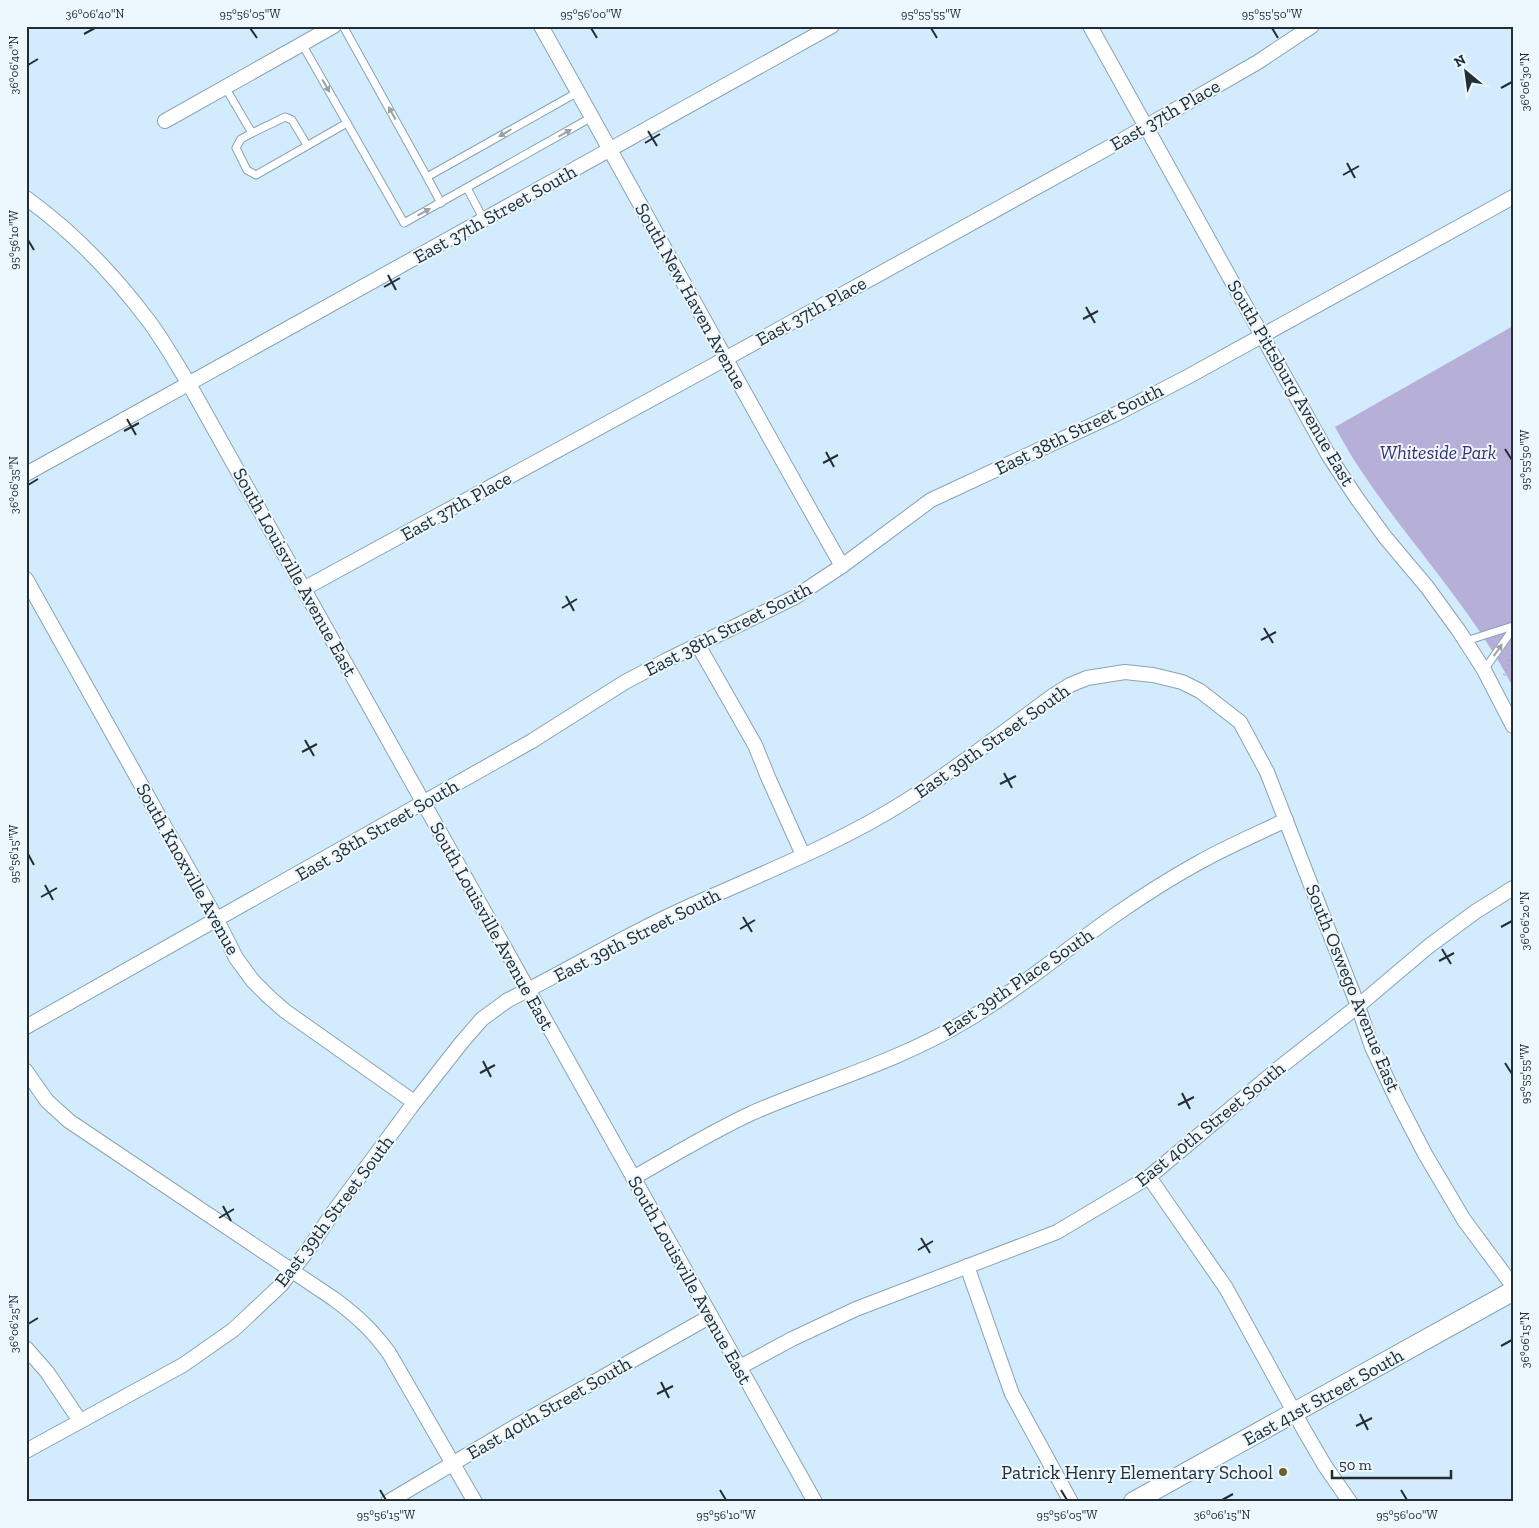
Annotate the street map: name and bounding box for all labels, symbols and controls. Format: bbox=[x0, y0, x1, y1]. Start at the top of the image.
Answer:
text: 36°06'40"N bbox=[66, 7, 125, 21]
text: 95°56'05"W bbox=[220, 7, 281, 21]
text: 95°56'00"W bbox=[560, 7, 623, 21]
text: 95°55'55"W bbox=[901, 7, 962, 21]
text: 95°55'50"W bbox=[1242, 7, 1303, 21]
text: 36°06'40"N bbox=[7, 35, 21, 94]
north arrow bbox=[1442, 48, 1492, 98]
text: N bbox=[1451, 51, 1469, 71]
text: 36°06'30"N bbox=[1518, 53, 1532, 111]
street label: East 37th Place bbox=[1106, 74, 1224, 156]
one-way arrow bbox=[322, 80, 331, 93]
one-way arrow bbox=[387, 106, 396, 120]
one-way arrow bbox=[559, 128, 572, 137]
one-way arrow bbox=[498, 129, 511, 138]
street label: East 37th Street South bbox=[410, 159, 581, 268]
street label: South New Haven Avenue bbox=[630, 199, 752, 393]
one-way arrow bbox=[417, 208, 430, 217]
text: 95°56'10"W bbox=[7, 210, 21, 270]
street label: East 37th Place bbox=[752, 271, 870, 351]
street label: South Pittsburg Avenue East bbox=[1222, 276, 1360, 490]
street label: East 38th Street South bbox=[991, 378, 1167, 480]
text: 95°55'50"W bbox=[1518, 429, 1532, 490]
park label: Whiteside Park bbox=[1380, 441, 1496, 464]
text: 36°06'35"N bbox=[7, 456, 21, 514]
street label: South Louisville Avenue East bbox=[228, 464, 362, 680]
street label: East 37th Place bbox=[397, 466, 515, 546]
street label: East 38th Street South bbox=[641, 577, 815, 681]
one-way arrow bbox=[1493, 643, 1503, 657]
street label: East 39th Street South bbox=[910, 679, 1074, 803]
street label: East 38th Street South bbox=[292, 774, 463, 886]
street label: South Knoxville Avenue bbox=[131, 779, 245, 959]
street label: South Louisville Avenue East bbox=[425, 818, 559, 1034]
text: 95°56'15"W bbox=[7, 824, 21, 883]
street label: South Oswego Avenue East bbox=[1301, 881, 1405, 1095]
street label: East 39th Street South bbox=[550, 883, 724, 987]
text: 36°06'20"N bbox=[1518, 891, 1532, 950]
street label: East 39th Place South bbox=[938, 923, 1098, 1041]
text: 95°55'55"W bbox=[1518, 1043, 1532, 1104]
street label: East 40th Street South bbox=[1131, 1056, 1290, 1191]
street label: East 39th Street South bbox=[270, 1130, 399, 1291]
street label: South Louisville Avenue East bbox=[623, 1172, 757, 1388]
text: 36°06'25"N bbox=[7, 1295, 21, 1353]
text: 36°06'15"N bbox=[1518, 1312, 1532, 1368]
street label: East 41st Street South bbox=[1239, 1343, 1408, 1451]
street label: East 40th Street South bbox=[463, 1351, 635, 1464]
scale bar bbox=[1332, 1448, 1450, 1480]
text: 50 m bbox=[1339, 1456, 1372, 1474]
place label: Patrick Henry Elementary School bbox=[1001, 1461, 1273, 1484]
marker: Patrick Henry Elementary School bbox=[1277, 1466, 1289, 1478]
text: 95°56'15"W bbox=[357, 1508, 416, 1522]
text: 95°56'10"W bbox=[696, 1508, 756, 1522]
text: 95°56'05"W bbox=[1037, 1508, 1098, 1522]
text: 36°06'15"N bbox=[1194, 1508, 1250, 1522]
text: 95°56'00"W bbox=[1376, 1508, 1439, 1522]

